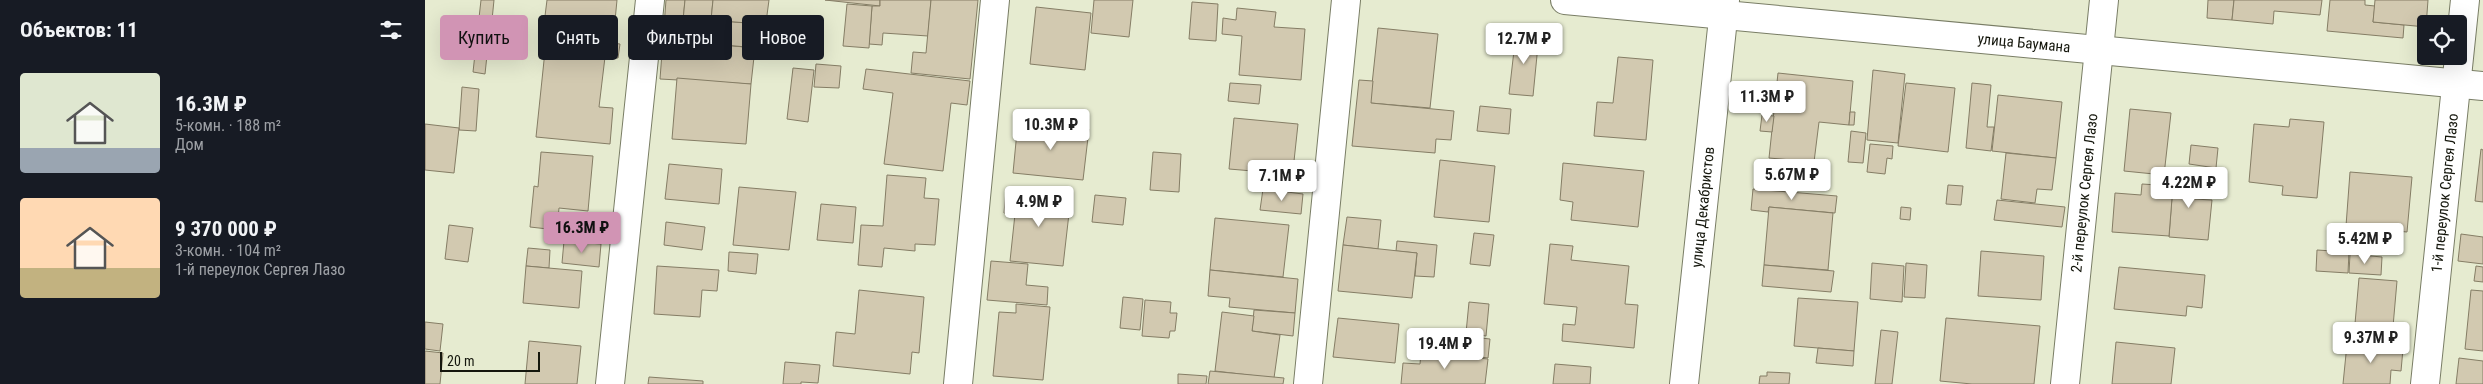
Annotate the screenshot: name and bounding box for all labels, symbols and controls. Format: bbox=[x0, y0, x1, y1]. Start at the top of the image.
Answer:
chip: Купить bbox=[440, 15, 528, 60]
chip: Снять bbox=[538, 15, 618, 60]
chip: Фильтры bbox=[628, 15, 732, 60]
chip: Новое bbox=[742, 15, 824, 60]
map controls bbox=[2417, 15, 2467, 65]
button: locate bbox=[2417, 15, 2467, 65]
icon: filters bbox=[377, 16, 405, 44]
text: Объектов: 11 bbox=[20, 18, 138, 42]
pin: 12.7M ₽ bbox=[1478, 22, 1570, 65]
text: 12.7M ₽ bbox=[1497, 29, 1551, 48]
street label: улица Баумана bbox=[1977, 30, 2071, 56]
pin: 11.3M ₽ bbox=[1721, 80, 1813, 123]
text: 11.3M ₽ bbox=[1740, 87, 1794, 106]
text: 16.3M ₽ bbox=[175, 92, 247, 116]
icon: home bbox=[60, 93, 120, 153]
pin: 10.3M ₽ bbox=[1005, 108, 1097, 151]
street label: 2-й переулок Сергея Лазо bbox=[2067, 113, 2101, 273]
street label: 1-й переулок Сергея Лазо bbox=[2428, 113, 2462, 273]
text: 10.3M ₽ bbox=[1024, 115, 1078, 134]
text: 5-комн. · 188 m² bbox=[175, 116, 281, 135]
text: Дом bbox=[175, 135, 204, 154]
street label: улица Декабристов bbox=[1688, 146, 1718, 268]
pin: 5.67M ₽ bbox=[1746, 158, 1838, 201]
pin: 7.1M ₽ bbox=[1241, 160, 1323, 202]
text: 5.67M ₽ bbox=[1765, 165, 1819, 184]
text: 7.1M ₽ bbox=[1259, 166, 1305, 185]
pin: 4.22M ₽ bbox=[2143, 166, 2235, 209]
text: 4.22M ₽ bbox=[2162, 173, 2216, 192]
pin: 4.9M ₽ bbox=[998, 186, 1080, 228]
text: 4.9M ₽ bbox=[1016, 192, 1062, 211]
pin: 16.3M ₽ bbox=[536, 212, 628, 254]
text: 9 370 000 ₽ bbox=[175, 217, 277, 241]
icon: home bbox=[60, 218, 120, 278]
text: 16.3M ₽ bbox=[555, 218, 609, 237]
pin: 5.42M ₽ bbox=[2319, 222, 2411, 265]
text: 5.42M ₽ bbox=[2338, 229, 2392, 248]
text: 3-комн. · 104 m² bbox=[175, 241, 281, 260]
text: 1-й переулок Сергея Лазо bbox=[175, 260, 345, 279]
pin: 9.37M ₽ bbox=[2325, 322, 2417, 364]
pin: 19.4M ₽ bbox=[1399, 328, 1491, 370]
text: 9.37M ₽ bbox=[2344, 328, 2398, 347]
text: 19.4M ₽ bbox=[1418, 334, 1472, 353]
scale bar bbox=[440, 349, 540, 372]
text: 20 m bbox=[447, 353, 475, 369]

